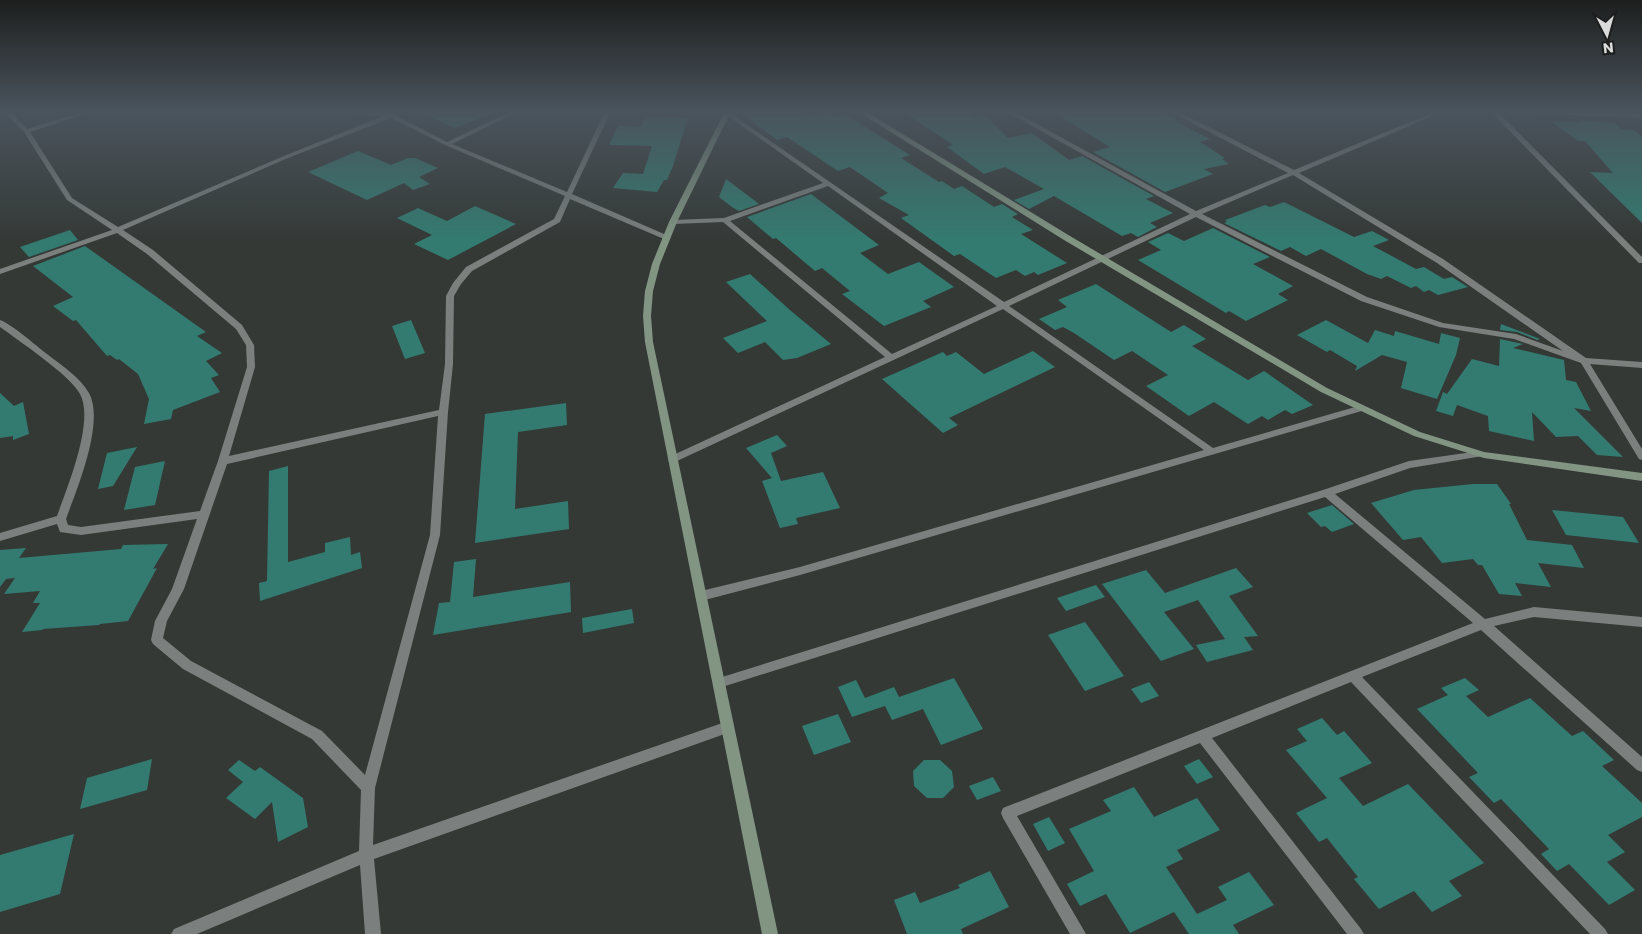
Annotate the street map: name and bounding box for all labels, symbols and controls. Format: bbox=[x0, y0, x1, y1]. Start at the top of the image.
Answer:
north arrow bbox=[1582, 10, 1632, 60]
text: N bbox=[1602, 37, 1615, 58]

